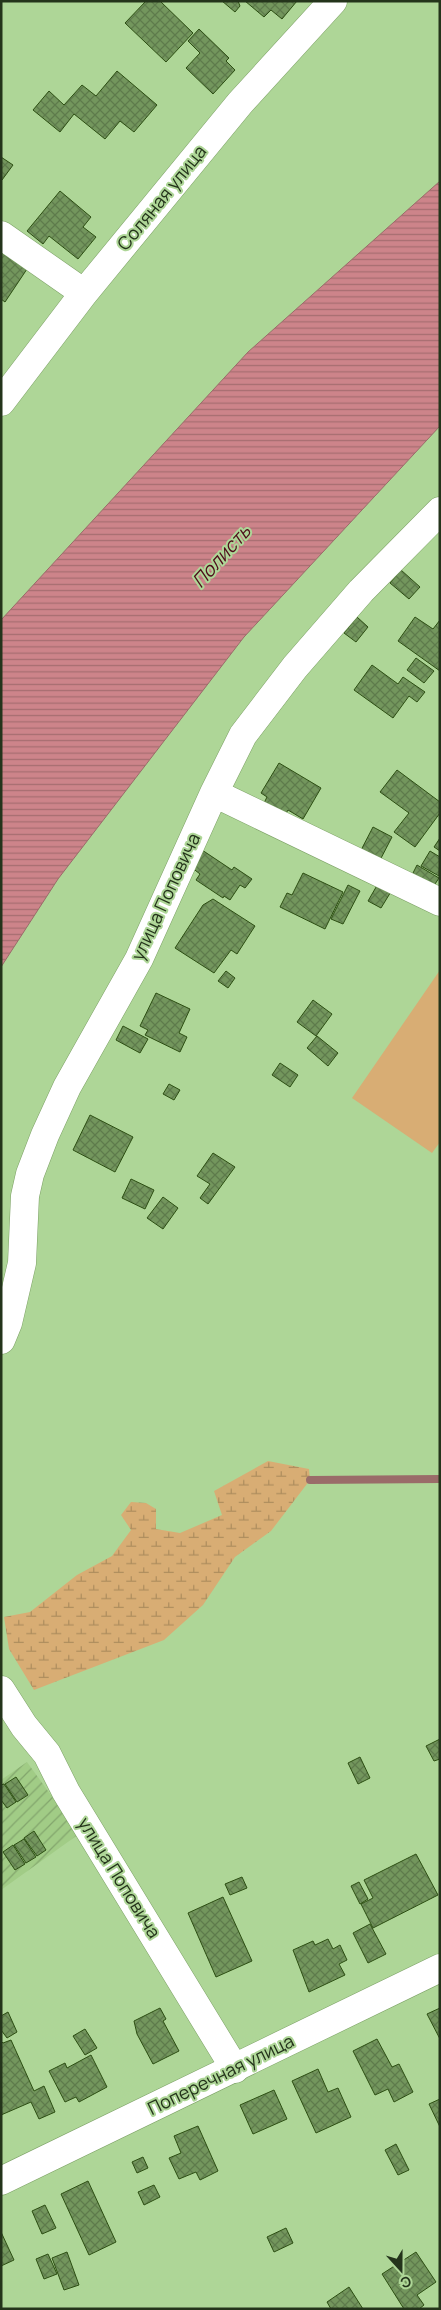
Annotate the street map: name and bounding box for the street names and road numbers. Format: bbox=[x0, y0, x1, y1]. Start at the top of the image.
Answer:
street label: Соляная улица bbox=[111, 140, 211, 255]
street label: улица Поповича bbox=[125, 829, 205, 964]
street label: улица Поповича bbox=[73, 1813, 167, 1942]
street label: Поперечная улица bbox=[143, 2028, 298, 2120]

